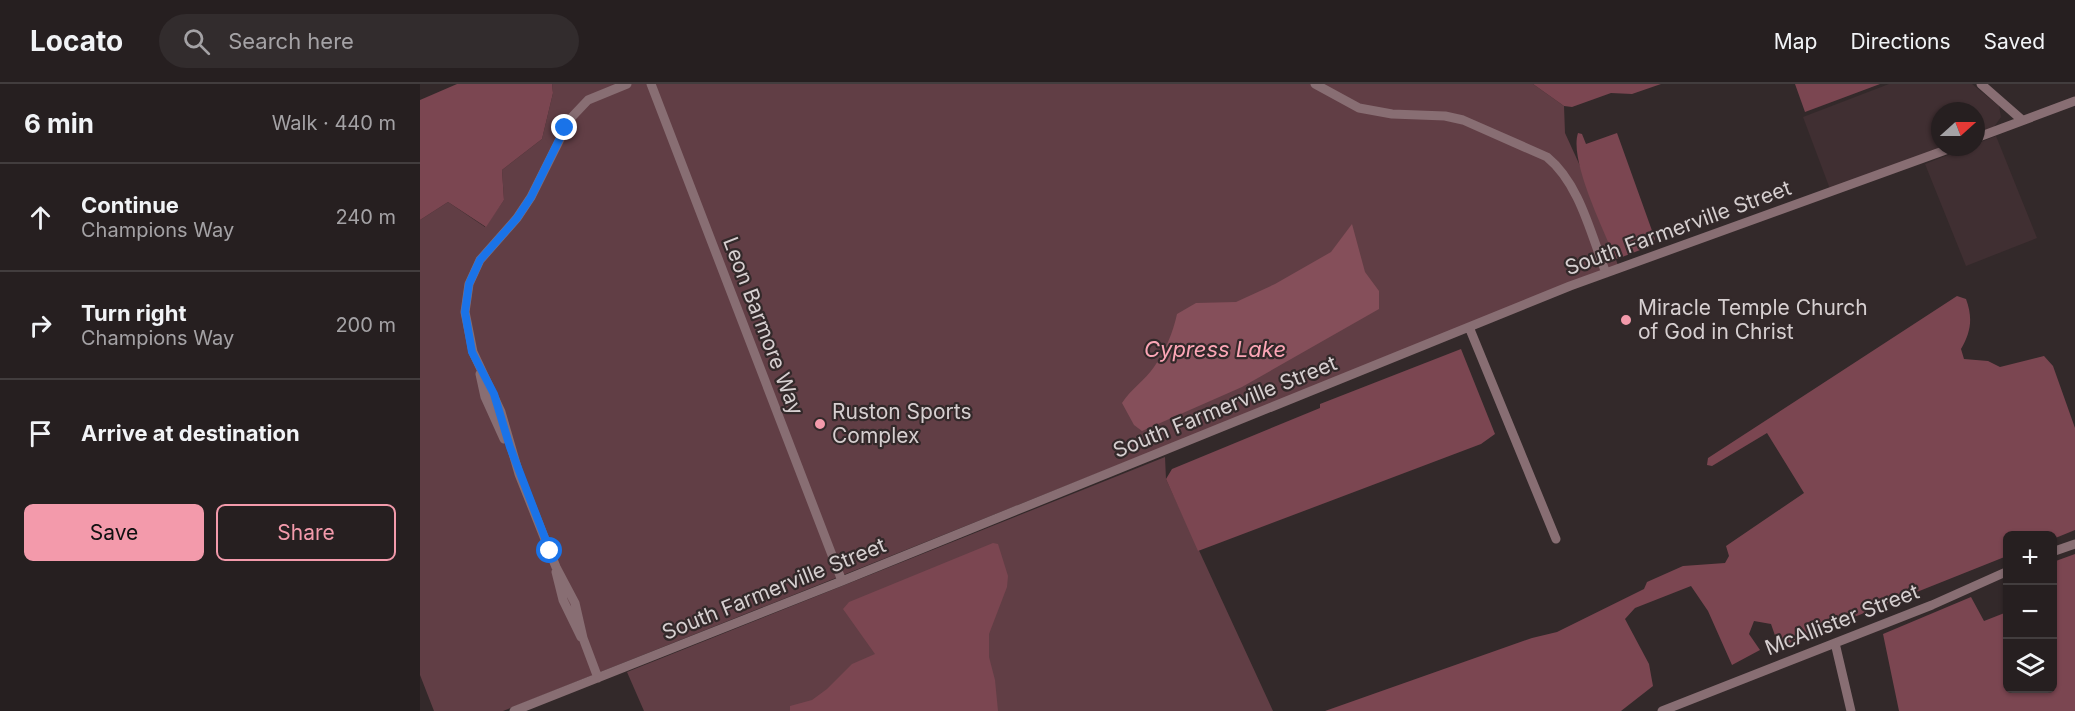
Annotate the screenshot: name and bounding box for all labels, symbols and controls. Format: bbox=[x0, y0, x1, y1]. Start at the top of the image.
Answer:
search box bbox=[159, 14, 579, 68]
text: Locato bbox=[30, 24, 123, 58]
icon: search bbox=[180, 25, 213, 58]
text: Search here bbox=[228, 28, 354, 54]
text: Map bbox=[1774, 29, 1817, 54]
text: Directions bbox=[1850, 29, 1951, 54]
text: Saved bbox=[1984, 29, 2045, 54]
north arrow bbox=[1931, 102, 1985, 156]
text: 6 min bbox=[24, 108, 94, 139]
text: Walk · 440 m bbox=[272, 111, 396, 135]
route end bbox=[551, 114, 577, 140]
street label: South Farmerville Street bbox=[1561, 175, 1794, 280]
text: Continue bbox=[81, 192, 179, 218]
icon: ahead bbox=[24, 201, 57, 234]
text: 240 m bbox=[335, 205, 396, 229]
text: Champions Way bbox=[81, 218, 234, 242]
street label: Leon Barmore Way bbox=[718, 233, 809, 418]
place label: Miracle Temple Church of God in Christ bbox=[1638, 295, 1868, 344]
text: Turn right bbox=[81, 300, 187, 326]
icon: right bbox=[24, 309, 57, 342]
text: 200 m bbox=[335, 313, 396, 337]
marker: Miracle Temple Church of God in Christ bbox=[1619, 313, 1633, 327]
text: Champions Way bbox=[81, 326, 234, 350]
water label: Cypress Lake bbox=[1144, 336, 1286, 362]
street label: South Farmerville Street bbox=[1109, 350, 1340, 463]
place label: Ruston Sports Complex bbox=[832, 399, 972, 448]
icon: arrive bbox=[24, 417, 57, 450]
marker: Ruston Sports Complex bbox=[813, 417, 827, 431]
text: Arrive at destination bbox=[81, 420, 300, 446]
button: Save bbox=[24, 504, 204, 561]
button: Share bbox=[216, 504, 396, 561]
map controls bbox=[2003, 531, 2057, 693]
button: + bbox=[2003, 531, 2057, 585]
street label: South Farmerville Street bbox=[658, 532, 889, 645]
route start bbox=[536, 537, 562, 563]
street label: McAllister Street bbox=[1761, 579, 1923, 660]
button: − bbox=[2003, 585, 2057, 639]
button: layers bbox=[2003, 639, 2057, 693]

